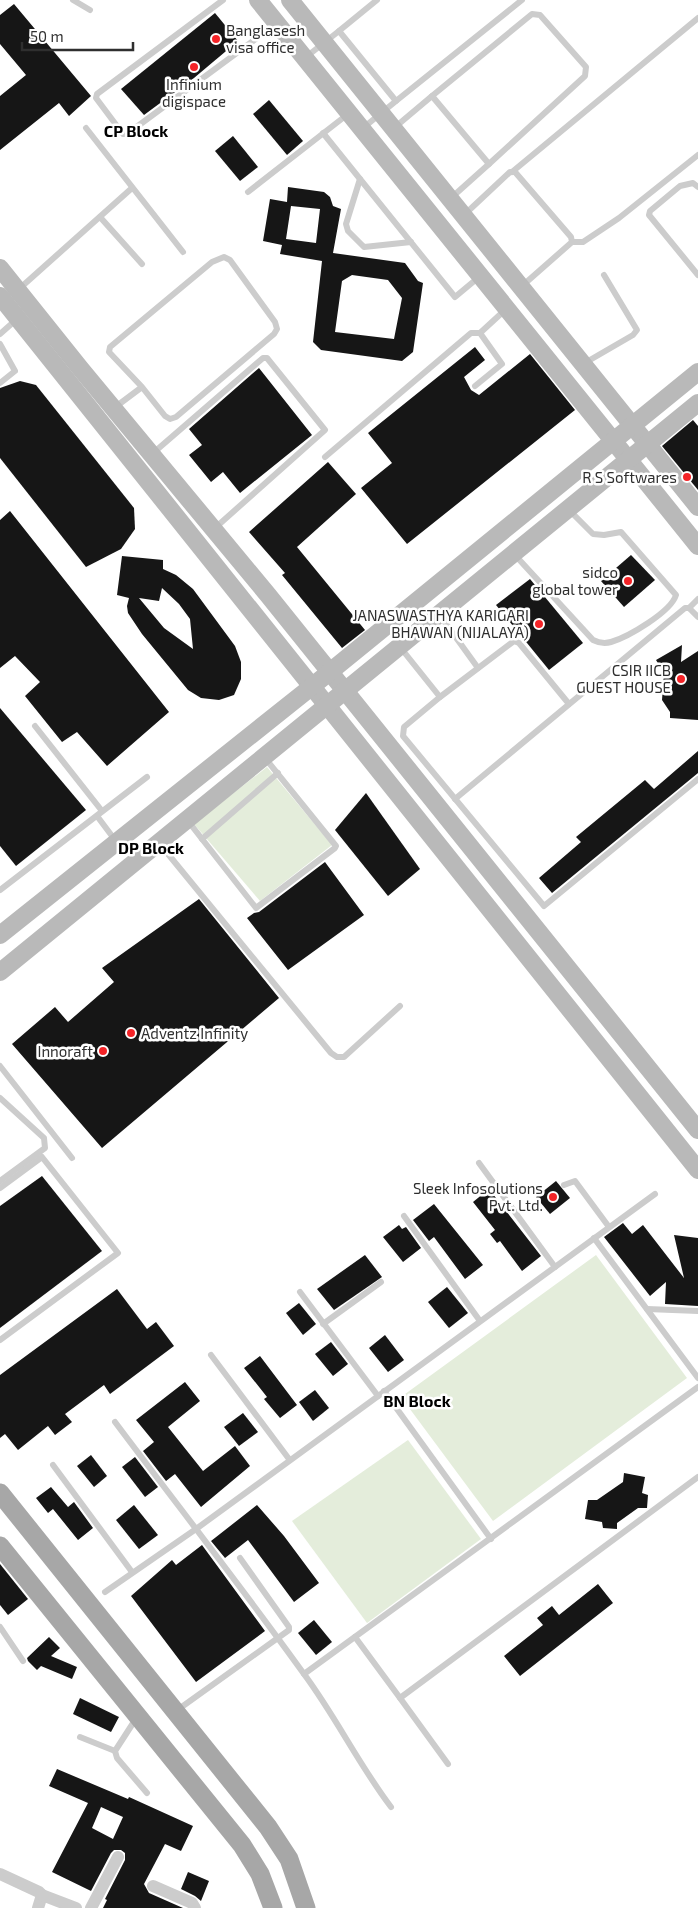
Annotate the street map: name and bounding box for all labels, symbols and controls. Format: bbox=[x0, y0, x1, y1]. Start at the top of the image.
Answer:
scale bar bbox=[22, 20, 134, 52]
place label: Banglasesh visa office bbox=[226, 21, 305, 56]
text: 50 m bbox=[30, 27, 64, 45]
marker: Banglasesh visa office bbox=[210, 33, 222, 45]
marker: Infinium digispace bbox=[188, 61, 200, 73]
place label: Infinium digispace bbox=[162, 75, 226, 110]
district label: CP Block bbox=[104, 121, 168, 140]
place label: R S Softwares bbox=[582, 468, 677, 486]
marker: R S Softwares bbox=[681, 471, 693, 483]
place label: sidco global tower bbox=[532, 563, 618, 598]
marker: sidco global tower bbox=[622, 575, 634, 587]
place label: JANASWASTHYA KARIGARI BHAWAN (NIJALAYA) bbox=[352, 606, 529, 641]
marker: JANASWASTHYA KARIGARI BHAWAN (NIJALAYA) bbox=[533, 618, 545, 630]
place label: CSIR IICB GUEST HOUSE bbox=[576, 661, 671, 696]
marker: CSIR IICB GUEST HOUSE bbox=[675, 673, 687, 685]
district label: DP Block bbox=[118, 838, 184, 857]
place label: Adventz Infinity bbox=[141, 1024, 248, 1042]
marker: Adventz Infinity bbox=[125, 1027, 137, 1039]
place label: Innoraft bbox=[37, 1042, 93, 1060]
marker: Innoraft bbox=[97, 1045, 109, 1057]
place label: Sleek Infosolutions Pvt. Ltd. bbox=[413, 1179, 543, 1214]
marker: Sleek Infosolutions Pvt. Ltd. bbox=[547, 1191, 559, 1203]
district label: BN Block bbox=[383, 1391, 451, 1410]

